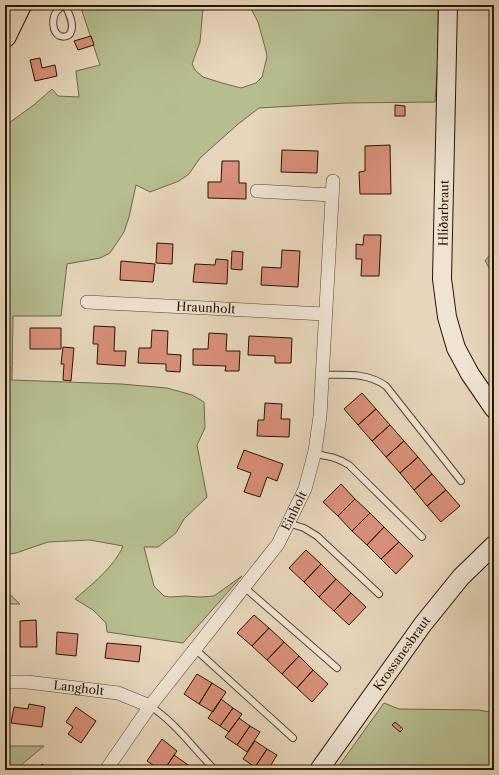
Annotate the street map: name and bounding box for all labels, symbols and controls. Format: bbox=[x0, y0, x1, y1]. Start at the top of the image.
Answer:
street label: Hlíðarbraut bbox=[435, 179, 452, 246]
street label: Hraunholt bbox=[176, 299, 237, 317]
street label: Einholt bbox=[278, 488, 310, 533]
street label: Krossanesbraut bbox=[370, 612, 434, 693]
street label: Langholt bbox=[53, 677, 106, 698]

